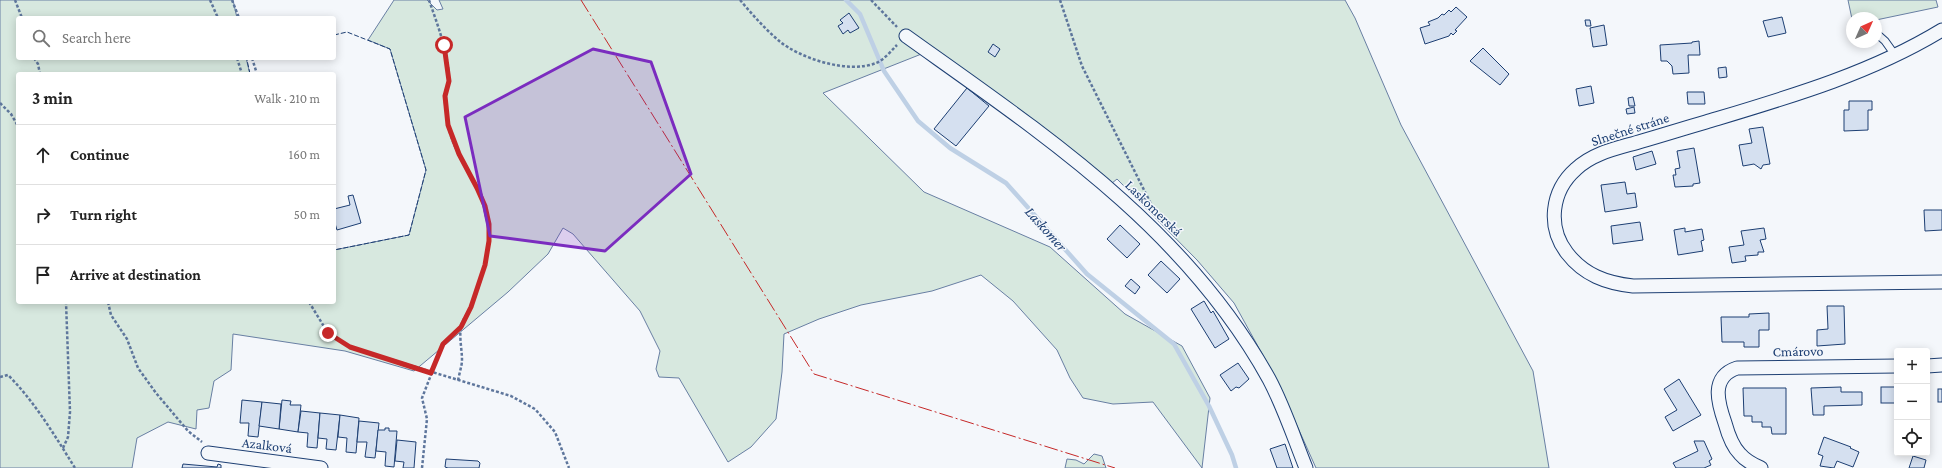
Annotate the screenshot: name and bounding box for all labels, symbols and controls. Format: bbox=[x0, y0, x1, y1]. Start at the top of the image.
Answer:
north arrow bbox=[1846, 12, 1882, 48]
search box bbox=[16, 16, 336, 60]
icon: search bbox=[30, 27, 52, 49]
text: Search here bbox=[62, 30, 131, 46]
route start bbox=[435, 36, 453, 54]
text: 3 min bbox=[32, 89, 73, 108]
text: Walk · 210 m bbox=[254, 91, 320, 106]
street label: Slnečné stráne bbox=[1589, 109, 1671, 149]
icon: ahead bbox=[32, 144, 54, 166]
text: Continue bbox=[70, 147, 129, 163]
text: 160 m bbox=[289, 147, 320, 162]
street label: Laskomerská bbox=[1122, 177, 1186, 240]
icon: right bbox=[32, 204, 54, 226]
water label: Laskomer bbox=[1022, 204, 1071, 255]
text: Turn right bbox=[70, 207, 137, 223]
text: 50 m bbox=[294, 207, 320, 222]
icon: arrive bbox=[32, 264, 54, 286]
text: Arrive at destination bbox=[70, 267, 201, 283]
route end bbox=[319, 324, 337, 342]
street label: Cmárovo bbox=[1772, 343, 1824, 359]
map controls bbox=[1894, 348, 1930, 456]
button: + bbox=[1894, 348, 1930, 384]
button: − bbox=[1894, 384, 1930, 420]
button: locate bbox=[1894, 420, 1930, 456]
street label: Azalková bbox=[241, 434, 293, 456]

